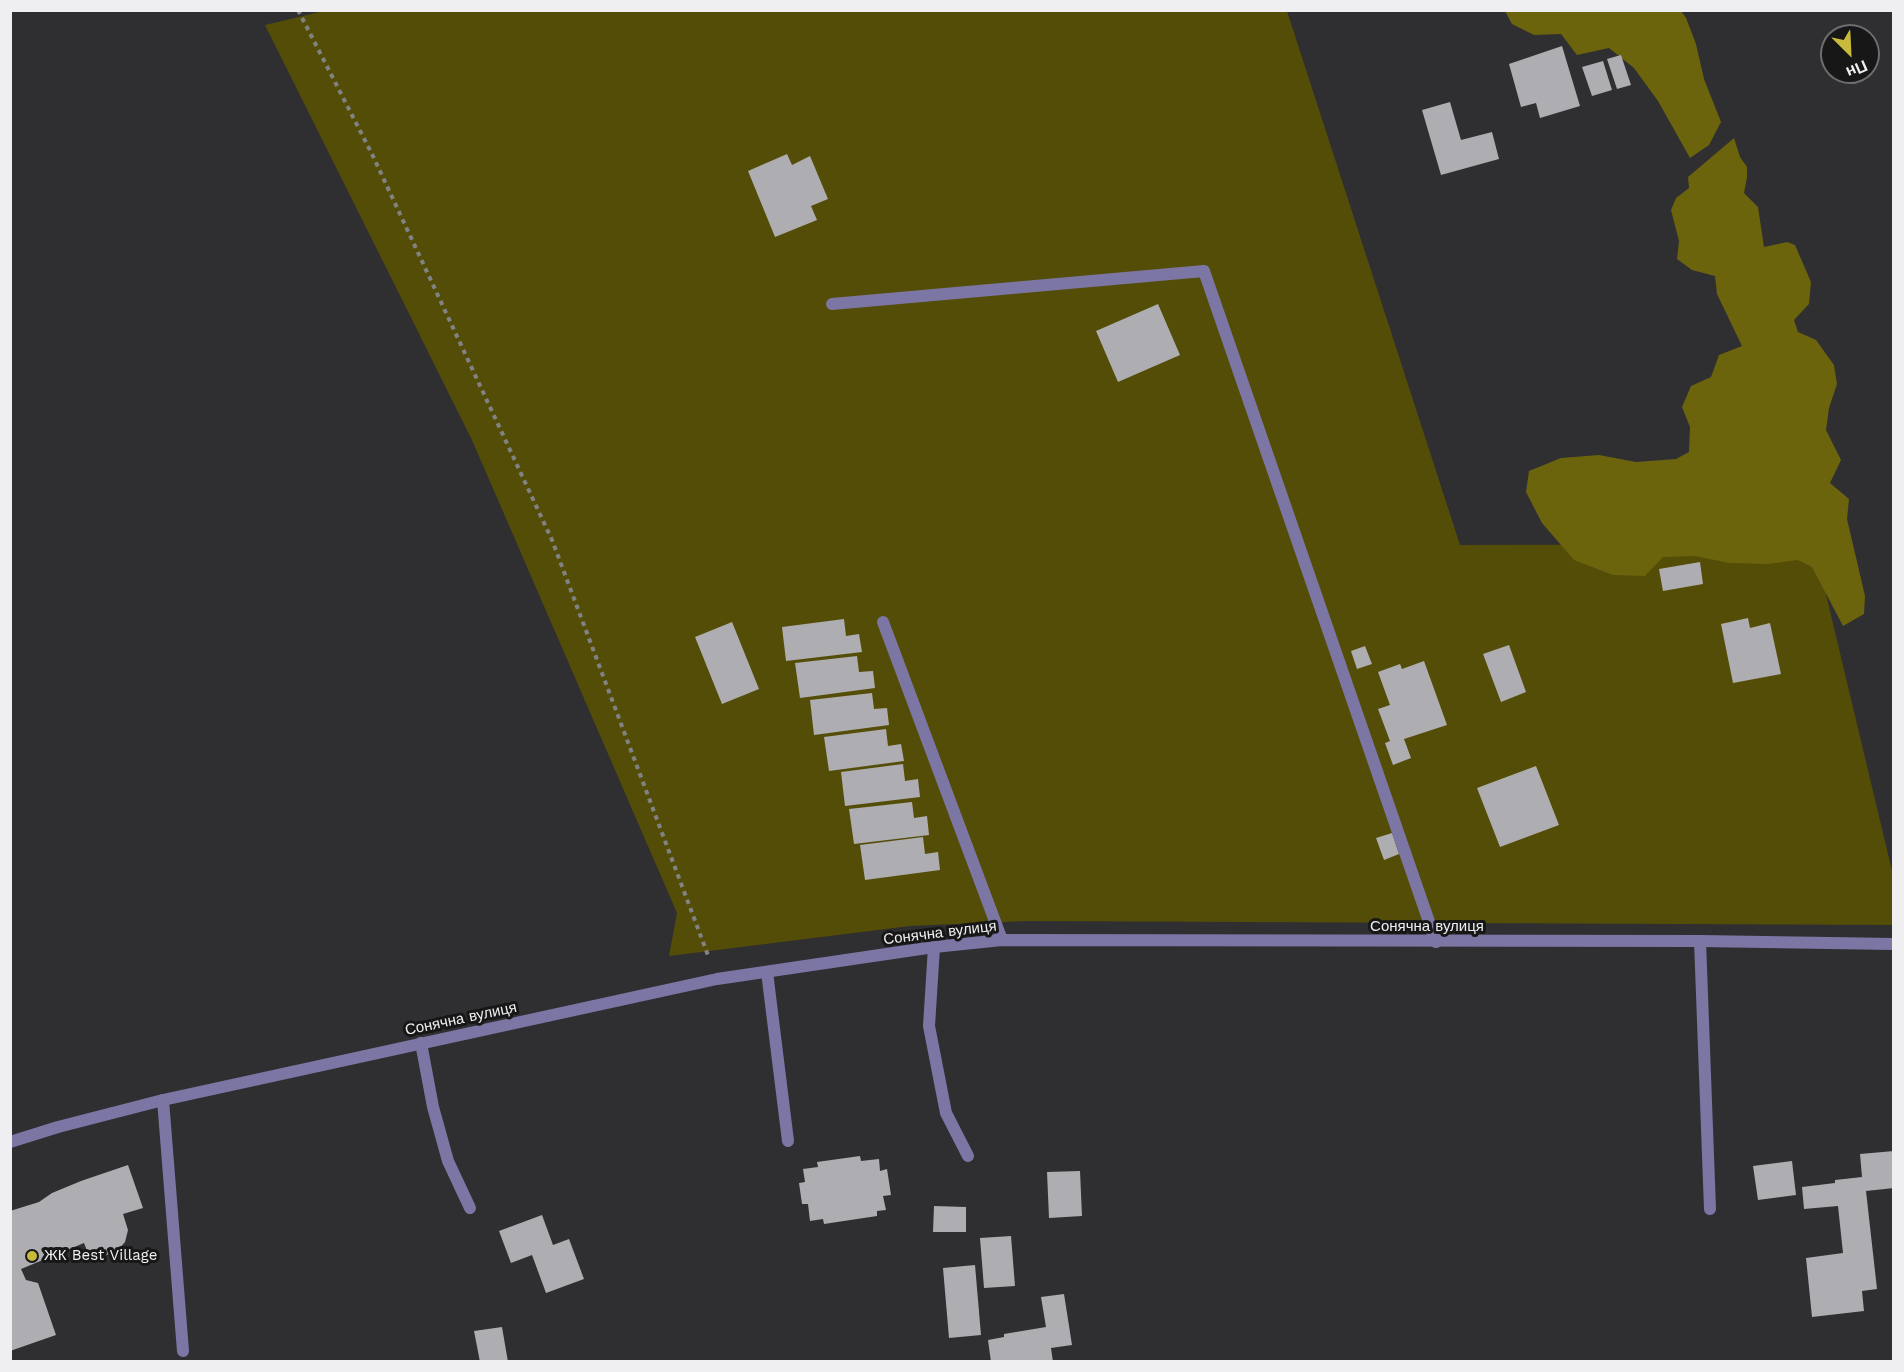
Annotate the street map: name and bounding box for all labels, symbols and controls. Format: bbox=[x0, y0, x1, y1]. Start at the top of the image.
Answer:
north arrow bbox=[1820, 24, 1880, 84]
text: Пн bbox=[1843, 56, 1870, 82]
street label: Сонячна вулиця bbox=[882, 917, 998, 949]
street label: Сонячна вулиця bbox=[1370, 918, 1484, 936]
street label: Сонячна вулиця bbox=[403, 998, 519, 1040]
place label: ЖК Best Village bbox=[44, 1247, 157, 1265]
marker: ЖК Best Village bbox=[25, 1249, 39, 1263]

